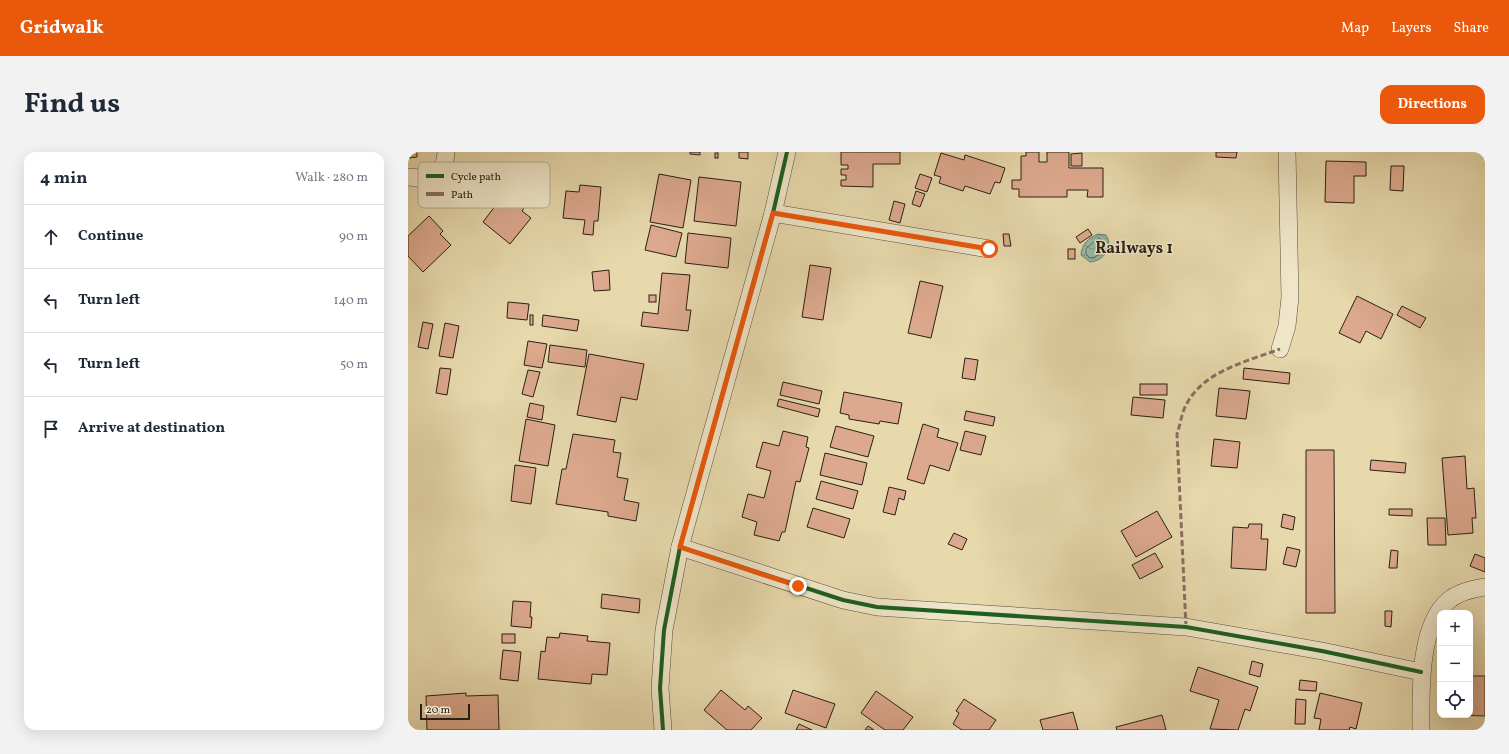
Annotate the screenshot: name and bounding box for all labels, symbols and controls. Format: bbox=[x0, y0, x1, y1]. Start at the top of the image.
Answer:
text: Gridwalk bbox=[20, 15, 104, 41]
text: Map bbox=[1341, 19, 1369, 38]
text: Layers bbox=[1391, 19, 1431, 38]
text: Share bbox=[1453, 19, 1489, 38]
text: Find us bbox=[24, 85, 120, 124]
button: Directions bbox=[1380, 85, 1485, 124]
legend bbox=[418, 162, 550, 208]
text: 4 min bbox=[40, 167, 87, 190]
text: Walk · 280 m bbox=[295, 169, 368, 187]
text: Cycle path bbox=[451, 170, 501, 185]
text: Path bbox=[451, 188, 474, 203]
icon: ahead bbox=[40, 226, 62, 248]
text: Continue bbox=[78, 226, 143, 247]
text: 90 m bbox=[339, 228, 368, 246]
district label: Railways 1 bbox=[1095, 238, 1173, 260]
route start bbox=[980, 240, 998, 258]
icon: left bbox=[40, 290, 62, 312]
text: Turn left bbox=[78, 290, 140, 311]
text: 140 m bbox=[334, 292, 368, 310]
icon: left bbox=[40, 354, 62, 376]
text: Turn left bbox=[78, 354, 140, 375]
text: 50 m bbox=[340, 356, 368, 374]
icon: arrive bbox=[40, 418, 62, 440]
text: Arrive at destination bbox=[78, 418, 225, 439]
route end bbox=[789, 577, 807, 595]
map controls bbox=[1437, 610, 1473, 718]
button: + bbox=[1437, 610, 1473, 646]
button: − bbox=[1437, 646, 1473, 682]
button: locate bbox=[1437, 682, 1473, 718]
scale bar bbox=[420, 702, 470, 721]
text: 20 m bbox=[426, 703, 450, 718]

